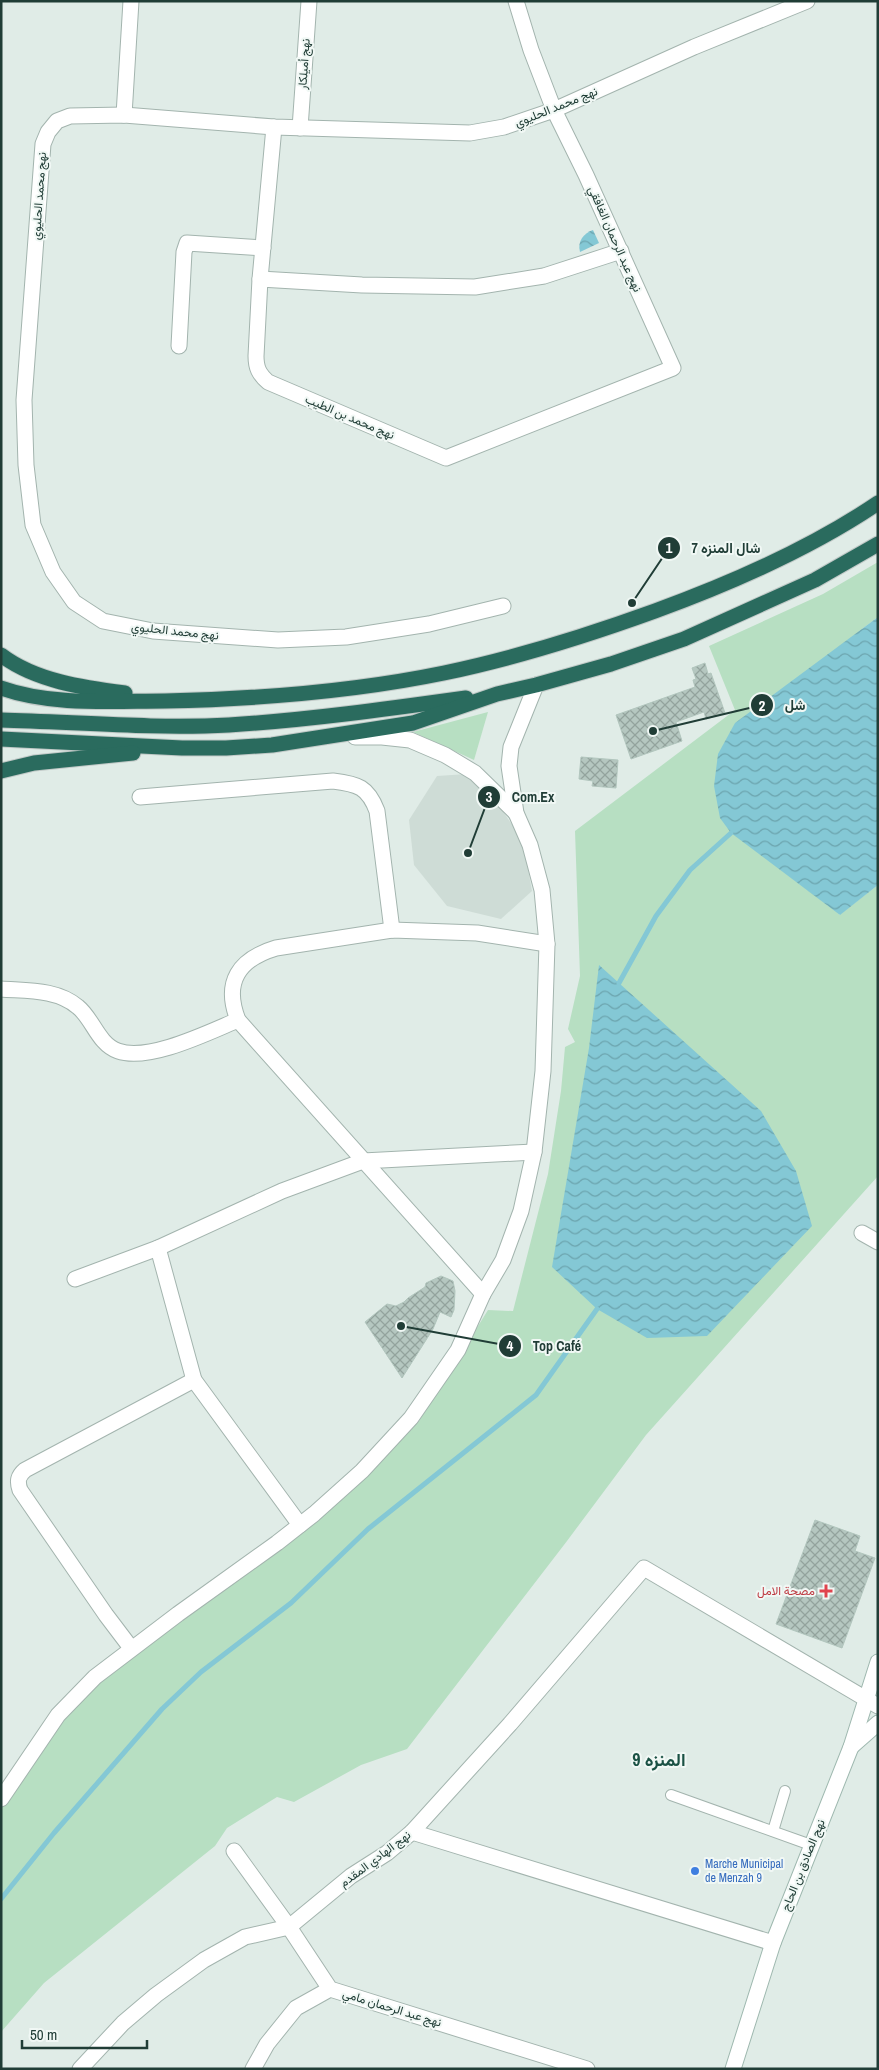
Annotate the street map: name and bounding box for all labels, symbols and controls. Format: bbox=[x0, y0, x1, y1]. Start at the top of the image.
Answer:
street label: نهج أميلكار bbox=[294, 38, 315, 91]
street label: نهج محمد الحليوي bbox=[512, 83, 601, 133]
street label: نهج محمد الحليوي bbox=[28, 152, 52, 241]
street label: نهج عبد الرحمان الغافقي bbox=[583, 184, 646, 295]
street label: نهج محمد بن الطيب bbox=[302, 391, 397, 444]
callout: شال المنزه 7 bbox=[656, 534, 770, 563]
text: 1 bbox=[666, 537, 673, 558]
text: شال المنزه 7 bbox=[692, 539, 760, 557]
street label: نهج محمد الحليوي bbox=[130, 618, 220, 646]
callout: شل bbox=[750, 691, 815, 720]
text: 2 bbox=[759, 695, 766, 716]
text: شل bbox=[785, 696, 805, 714]
callout: Com.Ex bbox=[477, 782, 565, 811]
text: 3 bbox=[486, 786, 493, 807]
text: Com.Ex bbox=[512, 788, 555, 806]
callout: Top Café bbox=[498, 1331, 591, 1360]
text: 4 bbox=[507, 1335, 514, 1356]
text: Top Café bbox=[533, 1337, 581, 1355]
place label: مصحة الامل bbox=[757, 1583, 815, 1599]
marker: مصحة الامل bbox=[819, 1584, 833, 1598]
district label: المنزه 9 bbox=[632, 1747, 686, 1772]
street label: نهج الصادق بن الحاج bbox=[777, 1817, 830, 1914]
street label: نهج الهادي المقدم bbox=[336, 1827, 415, 1893]
place label: Marche Municipal de Menzah 9 bbox=[705, 1856, 783, 1886]
marker: Marche Municipal de Menzah 9 bbox=[689, 1865, 701, 1877]
street label: نهج عبد الرحمان مامي bbox=[340, 1985, 443, 2033]
scale bar bbox=[22, 2018, 148, 2050]
text: 50 m bbox=[30, 2024, 57, 2045]

